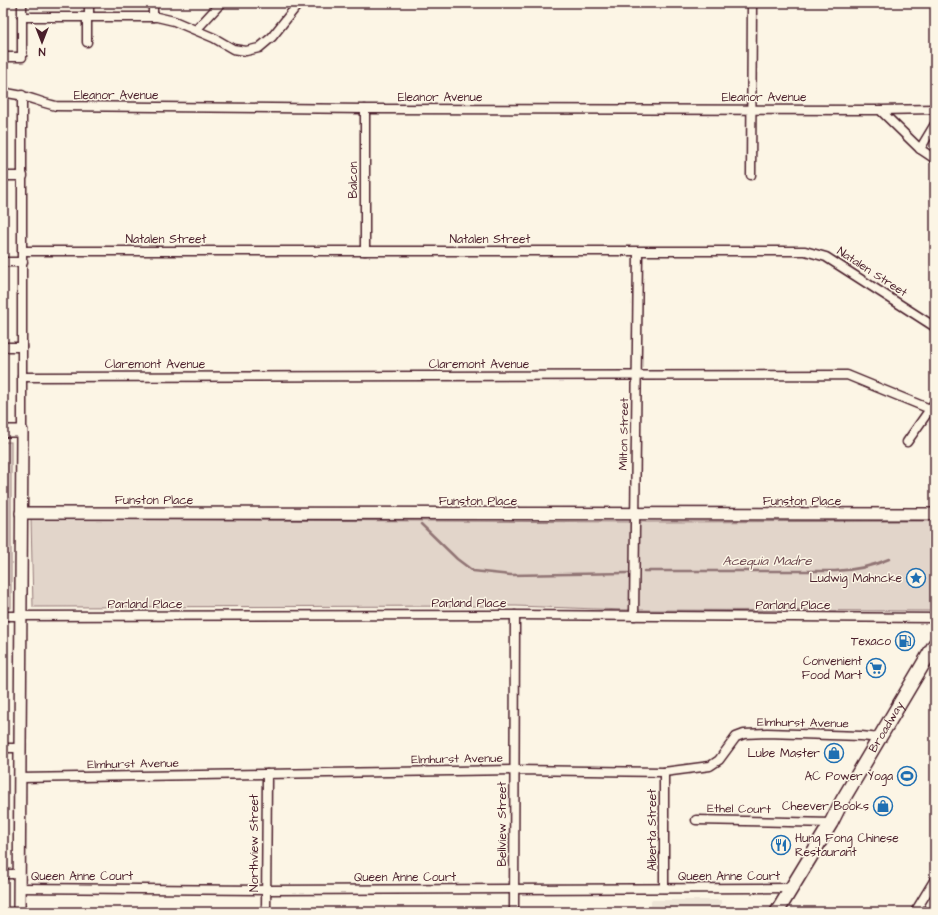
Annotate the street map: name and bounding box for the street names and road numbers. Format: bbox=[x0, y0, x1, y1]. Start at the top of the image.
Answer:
street label: Eleanor Avenue bbox=[74, 87, 159, 104]
street label: Eleanor Avenue bbox=[398, 89, 483, 106]
street label: Eleanor Avenue bbox=[722, 89, 807, 106]
street label: Balcon bbox=[345, 162, 362, 198]
street label: Natalen Street bbox=[126, 231, 207, 248]
street label: Natalen Street bbox=[450, 231, 531, 248]
street label: Natalen Street bbox=[833, 243, 911, 301]
street label: Claremont Avenue bbox=[105, 356, 206, 373]
street label: Claremont Avenue bbox=[429, 356, 530, 373]
street label: Milton Street bbox=[615, 397, 633, 471]
street label: Funston Place bbox=[115, 492, 194, 509]
street label: Funston Place bbox=[439, 493, 518, 510]
street label: Funston Place bbox=[763, 493, 842, 510]
street label: Parland Place bbox=[431, 595, 507, 612]
street label: Parland Place bbox=[107, 596, 183, 613]
street label: Parland Place bbox=[755, 597, 831, 614]
street label: Broadway bbox=[864, 698, 909, 755]
street label: Elmhurst Avenue bbox=[757, 714, 849, 732]
street label: Elmhurst Avenue bbox=[411, 750, 503, 768]
street label: Elmhurst Avenue bbox=[87, 755, 179, 773]
street label: Bellview Street bbox=[494, 781, 511, 866]
street label: Alberta Street bbox=[644, 789, 661, 871]
street label: Northview Street bbox=[246, 794, 263, 892]
street label: Ethel Court bbox=[707, 800, 771, 818]
street label: Queen Anne Court bbox=[31, 868, 133, 885]
street label: Queen Anne Court bbox=[678, 868, 780, 885]
street label: Queen Anne Court bbox=[354, 869, 456, 886]

